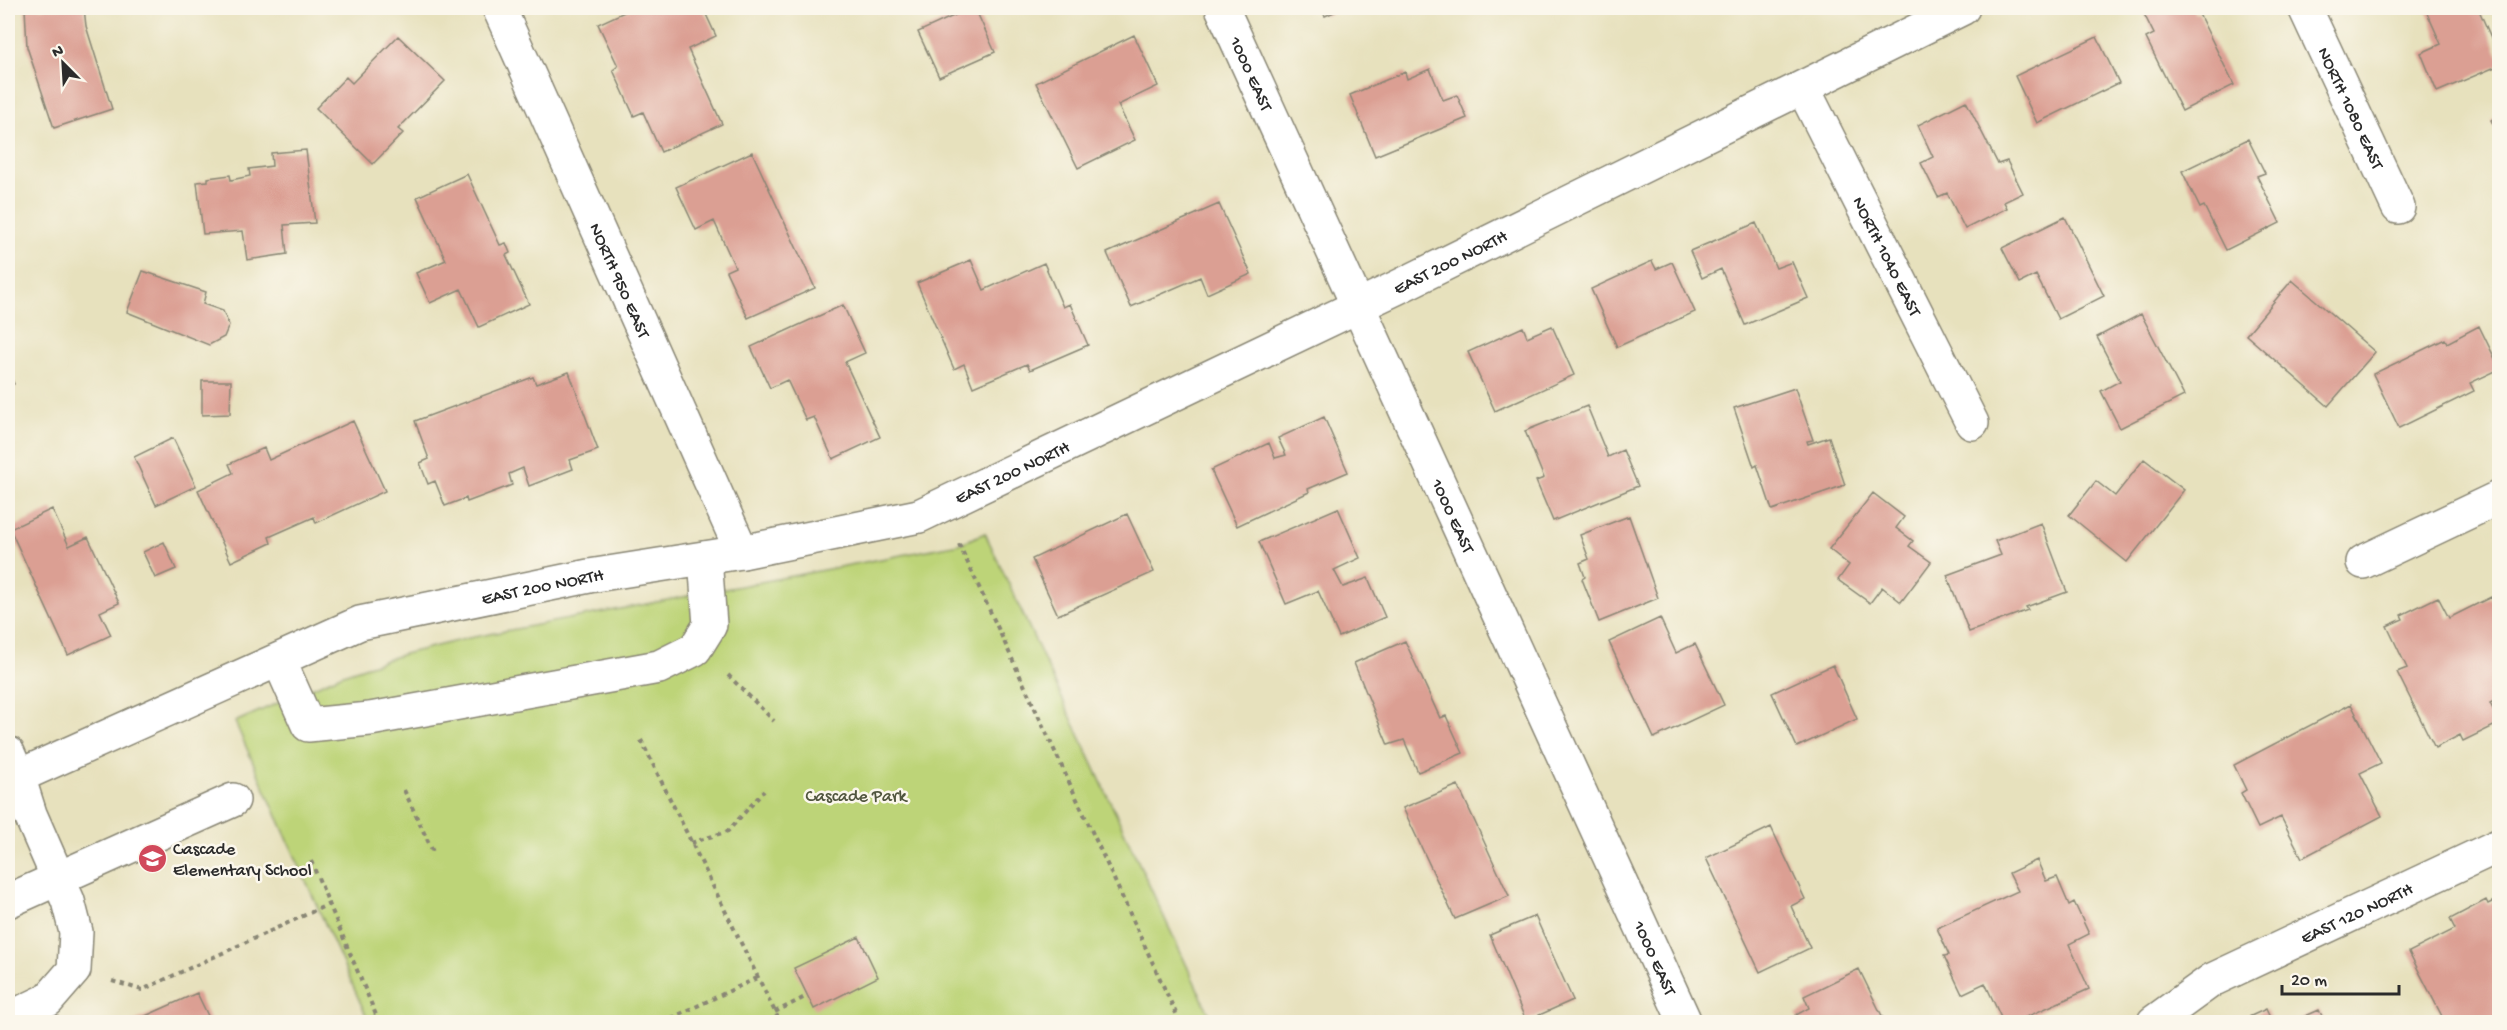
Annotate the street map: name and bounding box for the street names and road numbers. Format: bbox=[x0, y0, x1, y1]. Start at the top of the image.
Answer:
street label: 1000 EAST bbox=[1223, 33, 1276, 116]
street label: NORTH 1080 EAST bbox=[2312, 44, 2387, 174]
street label: NORTH 1040 EAST bbox=[1847, 194, 1925, 321]
street label: NORTH 950 EAST bbox=[583, 220, 653, 343]
street label: EAST 200 NORTH bbox=[1391, 226, 1512, 301]
street label: EAST 200 NORTH bbox=[952, 437, 1074, 510]
street label: 1000 EAST bbox=[1425, 475, 1478, 558]
street label: EAST 200 NORTH bbox=[480, 566, 606, 611]
street label: EAST 120 NORTH bbox=[2298, 879, 2417, 950]
street label: 1000 EAST bbox=[1627, 917, 1680, 1000]

